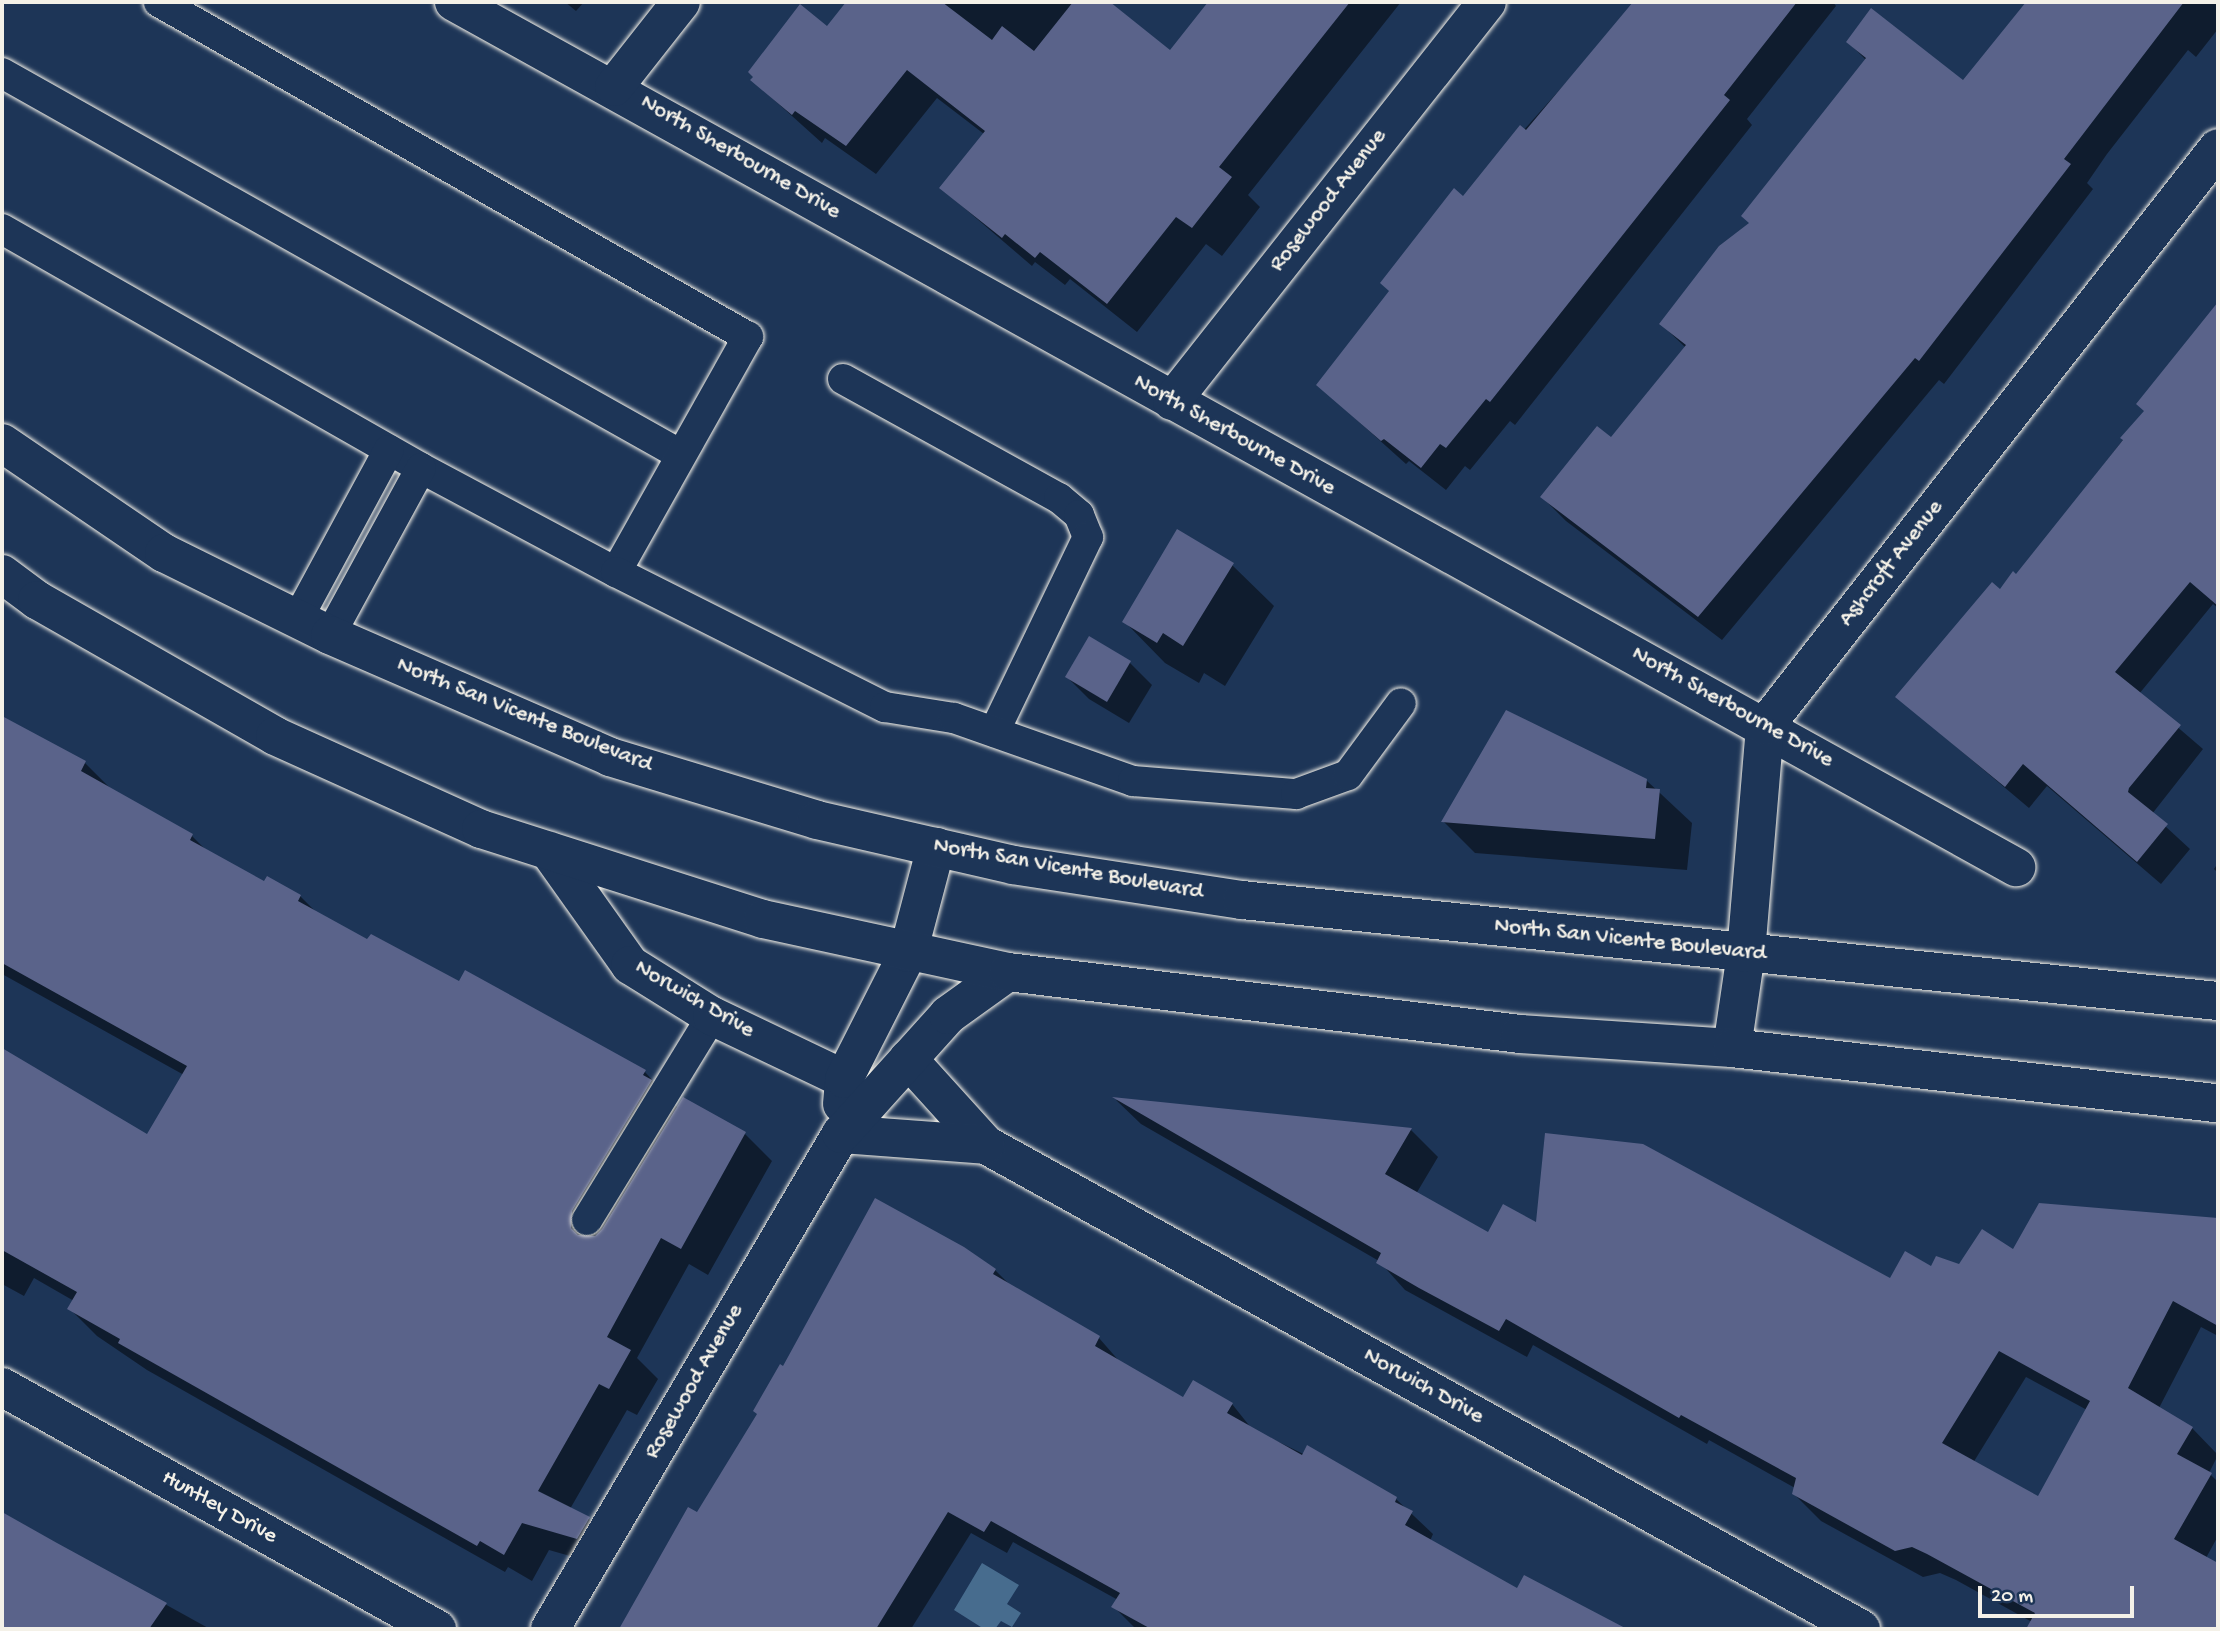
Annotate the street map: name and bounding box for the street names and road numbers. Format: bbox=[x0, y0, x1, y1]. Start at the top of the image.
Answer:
street label: North Sherbourne Drive bbox=[635, 89, 845, 227]
street label: Rosewood Avenue bbox=[1265, 124, 1393, 278]
street label: North Sherbourne Drive bbox=[1128, 369, 1340, 503]
street label: Ashcroft Avenue bbox=[1834, 495, 1950, 633]
street label: North Sherbourne Drive bbox=[1626, 641, 1838, 775]
street label: North San Vicente Boulevard bbox=[392, 652, 656, 780]
street label: North San Vicente Boulevard bbox=[931, 833, 1205, 907]
street label: North San Vicente Boulevard bbox=[1493, 913, 1767, 969]
street label: Norwich Drive bbox=[629, 955, 759, 1045]
street label: Rosewood Avenue bbox=[640, 1300, 750, 1464]
street label: Norwich Drive bbox=[1358, 1343, 1488, 1431]
street label: Huntley Drive bbox=[156, 1465, 282, 1551]

